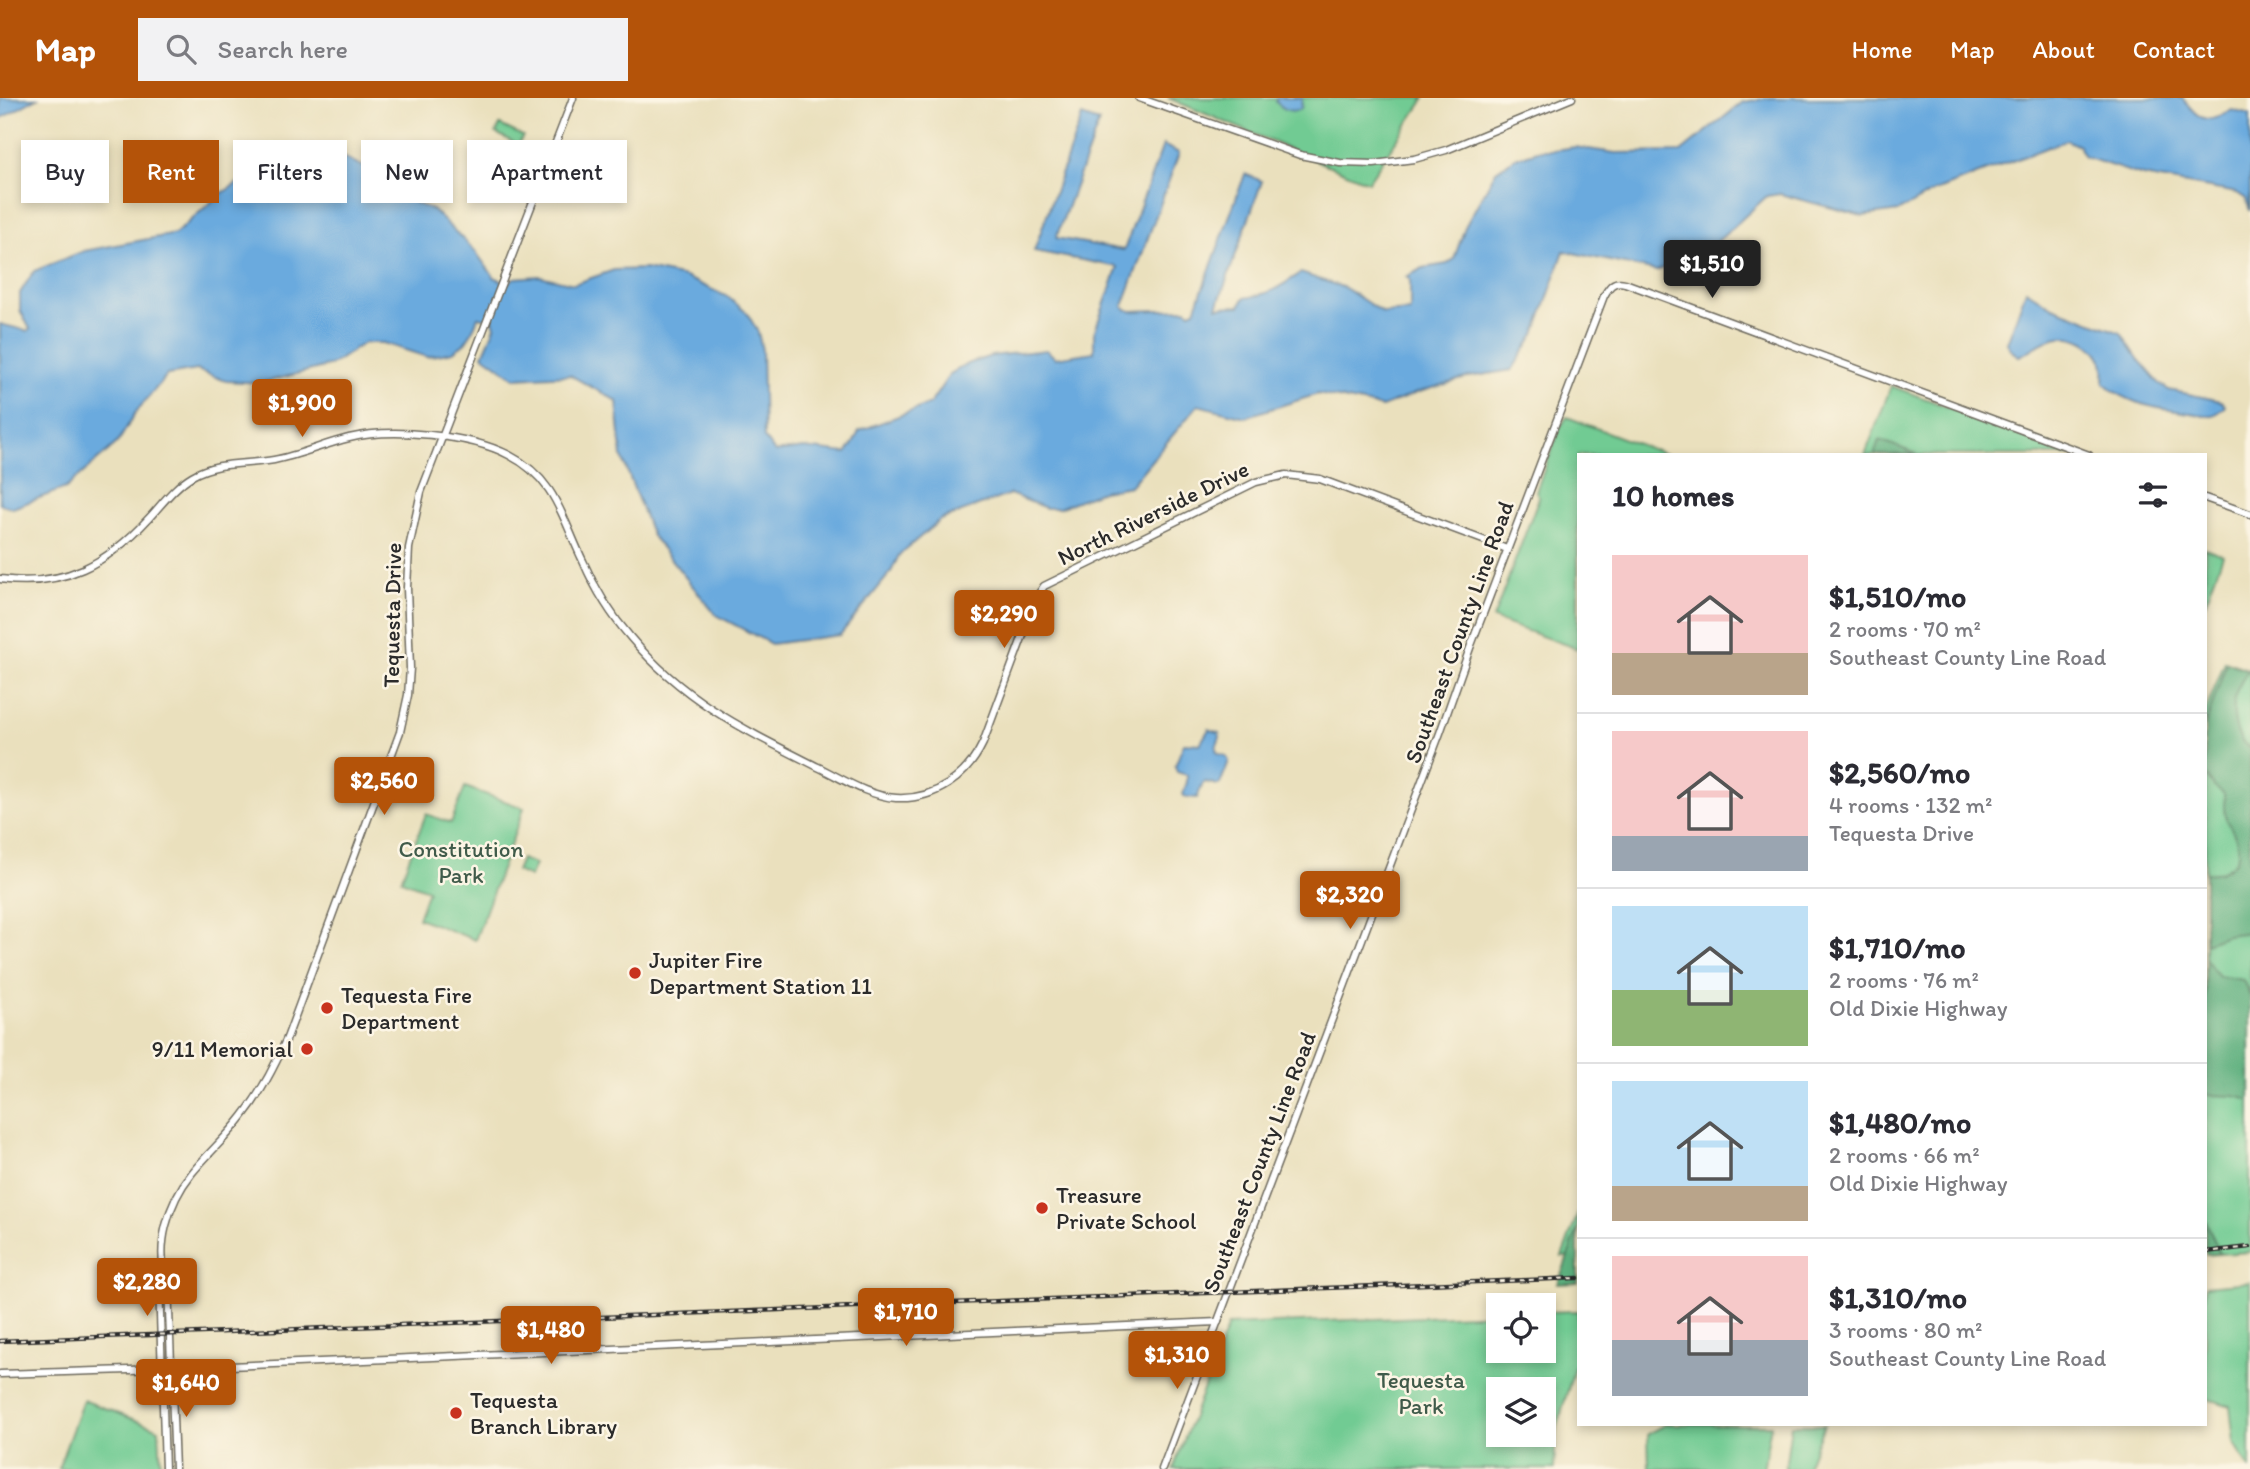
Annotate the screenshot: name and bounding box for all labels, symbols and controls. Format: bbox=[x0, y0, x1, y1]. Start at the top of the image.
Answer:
search box bbox=[138, 18, 628, 81]
text: Map bbox=[35, 30, 96, 69]
icon: search bbox=[162, 30, 200, 68]
text: Search here bbox=[218, 33, 348, 65]
text: Home bbox=[1852, 35, 1912, 64]
text: Map bbox=[1950, 35, 1994, 64]
text: About bbox=[2032, 35, 2095, 64]
text: Contact bbox=[2133, 35, 2215, 64]
chip: Buy bbox=[21, 140, 109, 203]
chip: Rent bbox=[123, 140, 219, 203]
chip: Filters bbox=[233, 140, 347, 203]
chip: New bbox=[361, 140, 453, 203]
chip: Apartment bbox=[467, 140, 627, 203]
pin: $1,510 bbox=[1655, 240, 1769, 300]
text: $1,510 bbox=[1680, 249, 1744, 277]
pin: $1,900 bbox=[245, 380, 359, 439]
text: $1,900 bbox=[268, 388, 336, 416]
street label: North Riverside Drive bbox=[1053, 455, 1253, 571]
icon: filters bbox=[2134, 476, 2172, 514]
text: 10 homes bbox=[1612, 477, 1735, 514]
street label: Southeast County Line Road bbox=[1398, 496, 1520, 767]
street label: Tequesta Drive bbox=[377, 542, 407, 688]
text: $1,510/mo bbox=[1829, 578, 1966, 615]
icon: home bbox=[1668, 583, 1752, 667]
pin: $2,290 bbox=[947, 590, 1061, 650]
text: $2,290 bbox=[970, 599, 1038, 627]
text: 2 rooms · 70 m² bbox=[1829, 615, 1981, 643]
text: Southeast County Line Road bbox=[1829, 643, 2106, 671]
text: $2,560/mo bbox=[1829, 754, 1970, 791]
pin: $2,560 bbox=[327, 758, 441, 817]
icon: home bbox=[1668, 759, 1752, 843]
text: $2,560 bbox=[350, 766, 418, 794]
text: 4 rooms · 132 m² bbox=[1829, 791, 1992, 819]
text: Tequesta Drive bbox=[1829, 819, 1974, 847]
park label: Constitution Park bbox=[399, 835, 523, 889]
pin: $2,320 bbox=[1293, 872, 1407, 931]
text: $2,320 bbox=[1316, 880, 1384, 908]
text: $1,710/mo bbox=[1829, 929, 1966, 966]
icon: home bbox=[1668, 934, 1752, 1018]
place label: Jupiter Fire Department Station 11 bbox=[649, 946, 872, 1000]
marker: Jupiter Fire Department Station 11 bbox=[627, 965, 643, 981]
text: 2 rooms · 76 m² bbox=[1829, 966, 1979, 994]
place label: Tequesta Fire Department bbox=[341, 981, 472, 1035]
text: Old Dixie Highway bbox=[1829, 994, 2007, 1022]
marker: Tequesta Fire Department bbox=[319, 1000, 335, 1016]
street label: Southeast County Line Road bbox=[1196, 1027, 1322, 1296]
place label: 9/11 Memorial bbox=[152, 1035, 293, 1063]
marker: 9/11 Memorial bbox=[299, 1041, 315, 1057]
text: $1,480/mo bbox=[1829, 1104, 1971, 1141]
icon: home bbox=[1668, 1109, 1752, 1193]
text: 2 rooms · 66 m² bbox=[1829, 1141, 1980, 1169]
text: Old Dixie Highway bbox=[1829, 1169, 2007, 1197]
place label: Treasure Private School bbox=[1056, 1181, 1197, 1235]
marker: Treasure Private School bbox=[1034, 1200, 1050, 1216]
pin: $2,280 bbox=[90, 1258, 204, 1318]
text: $2,280 bbox=[113, 1267, 181, 1295]
text: $1,310/mo bbox=[1829, 1279, 1967, 1316]
icon: home bbox=[1668, 1284, 1752, 1368]
pin: $1,710 bbox=[849, 1288, 963, 1348]
map controls bbox=[1486, 1293, 1556, 1447]
button: locate bbox=[1486, 1293, 1556, 1363]
text: $1,710 bbox=[874, 1297, 938, 1325]
pin: $1,480 bbox=[494, 1306, 608, 1366]
text: $1,480 bbox=[517, 1315, 585, 1343]
text: 3 rooms · 80 m² bbox=[1829, 1316, 1983, 1344]
pin: $1,310 bbox=[1120, 1332, 1234, 1391]
text: $1,310 bbox=[1144, 1340, 1210, 1368]
text: Southeast County Line Road bbox=[1829, 1344, 2106, 1372]
pin: $1,640 bbox=[129, 1360, 243, 1419]
park label: Tequesta Park bbox=[1377, 1366, 1465, 1420]
text: $1,640 bbox=[152, 1368, 220, 1396]
button: layers bbox=[1486, 1377, 1556, 1447]
place label: Tequesta Branch Library bbox=[470, 1386, 617, 1440]
marker: Tequesta Branch Library bbox=[448, 1405, 464, 1421]

